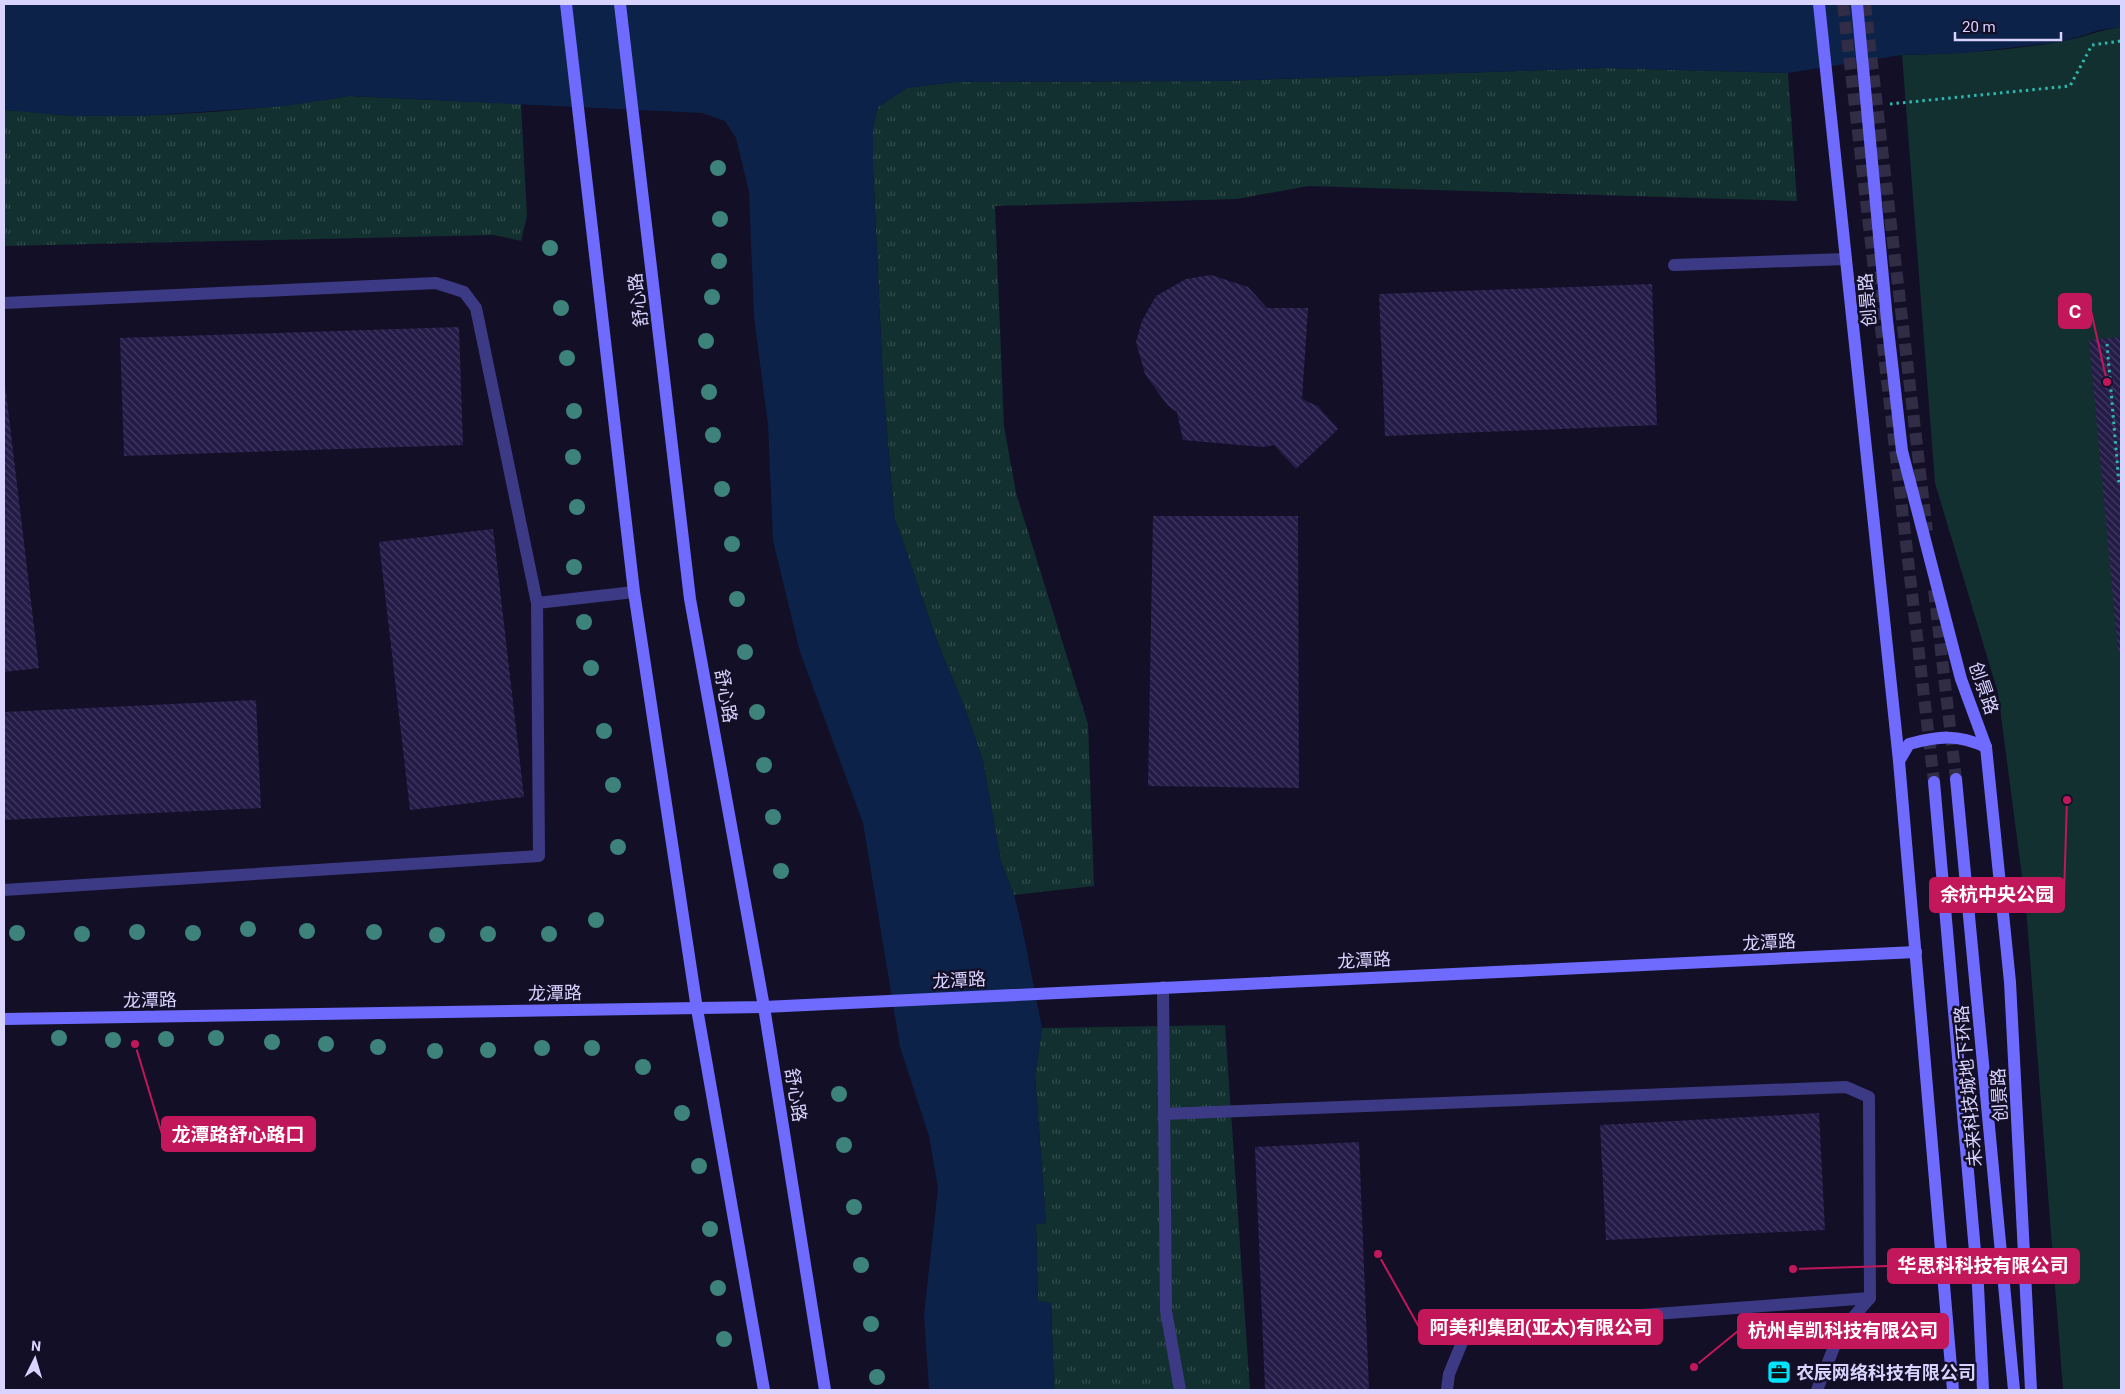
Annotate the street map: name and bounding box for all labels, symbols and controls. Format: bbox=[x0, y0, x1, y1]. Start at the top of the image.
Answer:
scale bar bbox=[1955, 10, 2061, 42]
text: 20 m bbox=[1962, 18, 1996, 36]
street label: 舒心路 bbox=[624, 272, 652, 328]
street label: 创景路 bbox=[1854, 272, 1880, 328]
callout: C bbox=[2059, 294, 2091, 328]
text: C bbox=[2069, 300, 2081, 323]
street label: 创景路 bbox=[1965, 659, 2003, 717]
street label: 舒心路 bbox=[711, 668, 741, 724]
callout: 余杭中央公园 bbox=[1930, 878, 2064, 912]
text: 余杭中央公园 bbox=[1940, 883, 2054, 906]
street label: 龙潭路 bbox=[1741, 930, 1797, 954]
street label: 龙潭路 bbox=[1336, 948, 1392, 972]
street label: 龙潭路 bbox=[931, 968, 987, 992]
street label: 龙潭路 bbox=[528, 982, 582, 1004]
street label: 龙潭路 bbox=[123, 989, 177, 1011]
street label: 未来科技城地下环路 bbox=[1950, 1004, 1986, 1168]
street label: 舒心路 bbox=[781, 1067, 811, 1123]
street label: 创景路 bbox=[1987, 1067, 2011, 1123]
callout: 龙潭路舒心路口 bbox=[162, 1117, 315, 1151]
text: 龙潭路舒心路口 bbox=[171, 1123, 305, 1146]
callout: 华思科科技有限公司 bbox=[1888, 1249, 2079, 1283]
text: 华思科科技有限公司 bbox=[1897, 1254, 2069, 1277]
callout: 阿美利集团(亚太)有限公司 bbox=[1419, 1310, 1662, 1344]
callout: 杭州卓凯科技有限公司 bbox=[1738, 1314, 1948, 1348]
text: 阿美利集团(亚太)有限公司 bbox=[1430, 1316, 1652, 1339]
text: 杭州卓凯科技有限公司 bbox=[1748, 1319, 1938, 1342]
north arrow bbox=[10, 1334, 60, 1384]
text: N bbox=[31, 1338, 42, 1354]
office icon: 农辰网络科技有限公司 bbox=[1766, 1359, 1792, 1385]
place label: 农辰网络科技有限公司 bbox=[1796, 1362, 1976, 1383]

